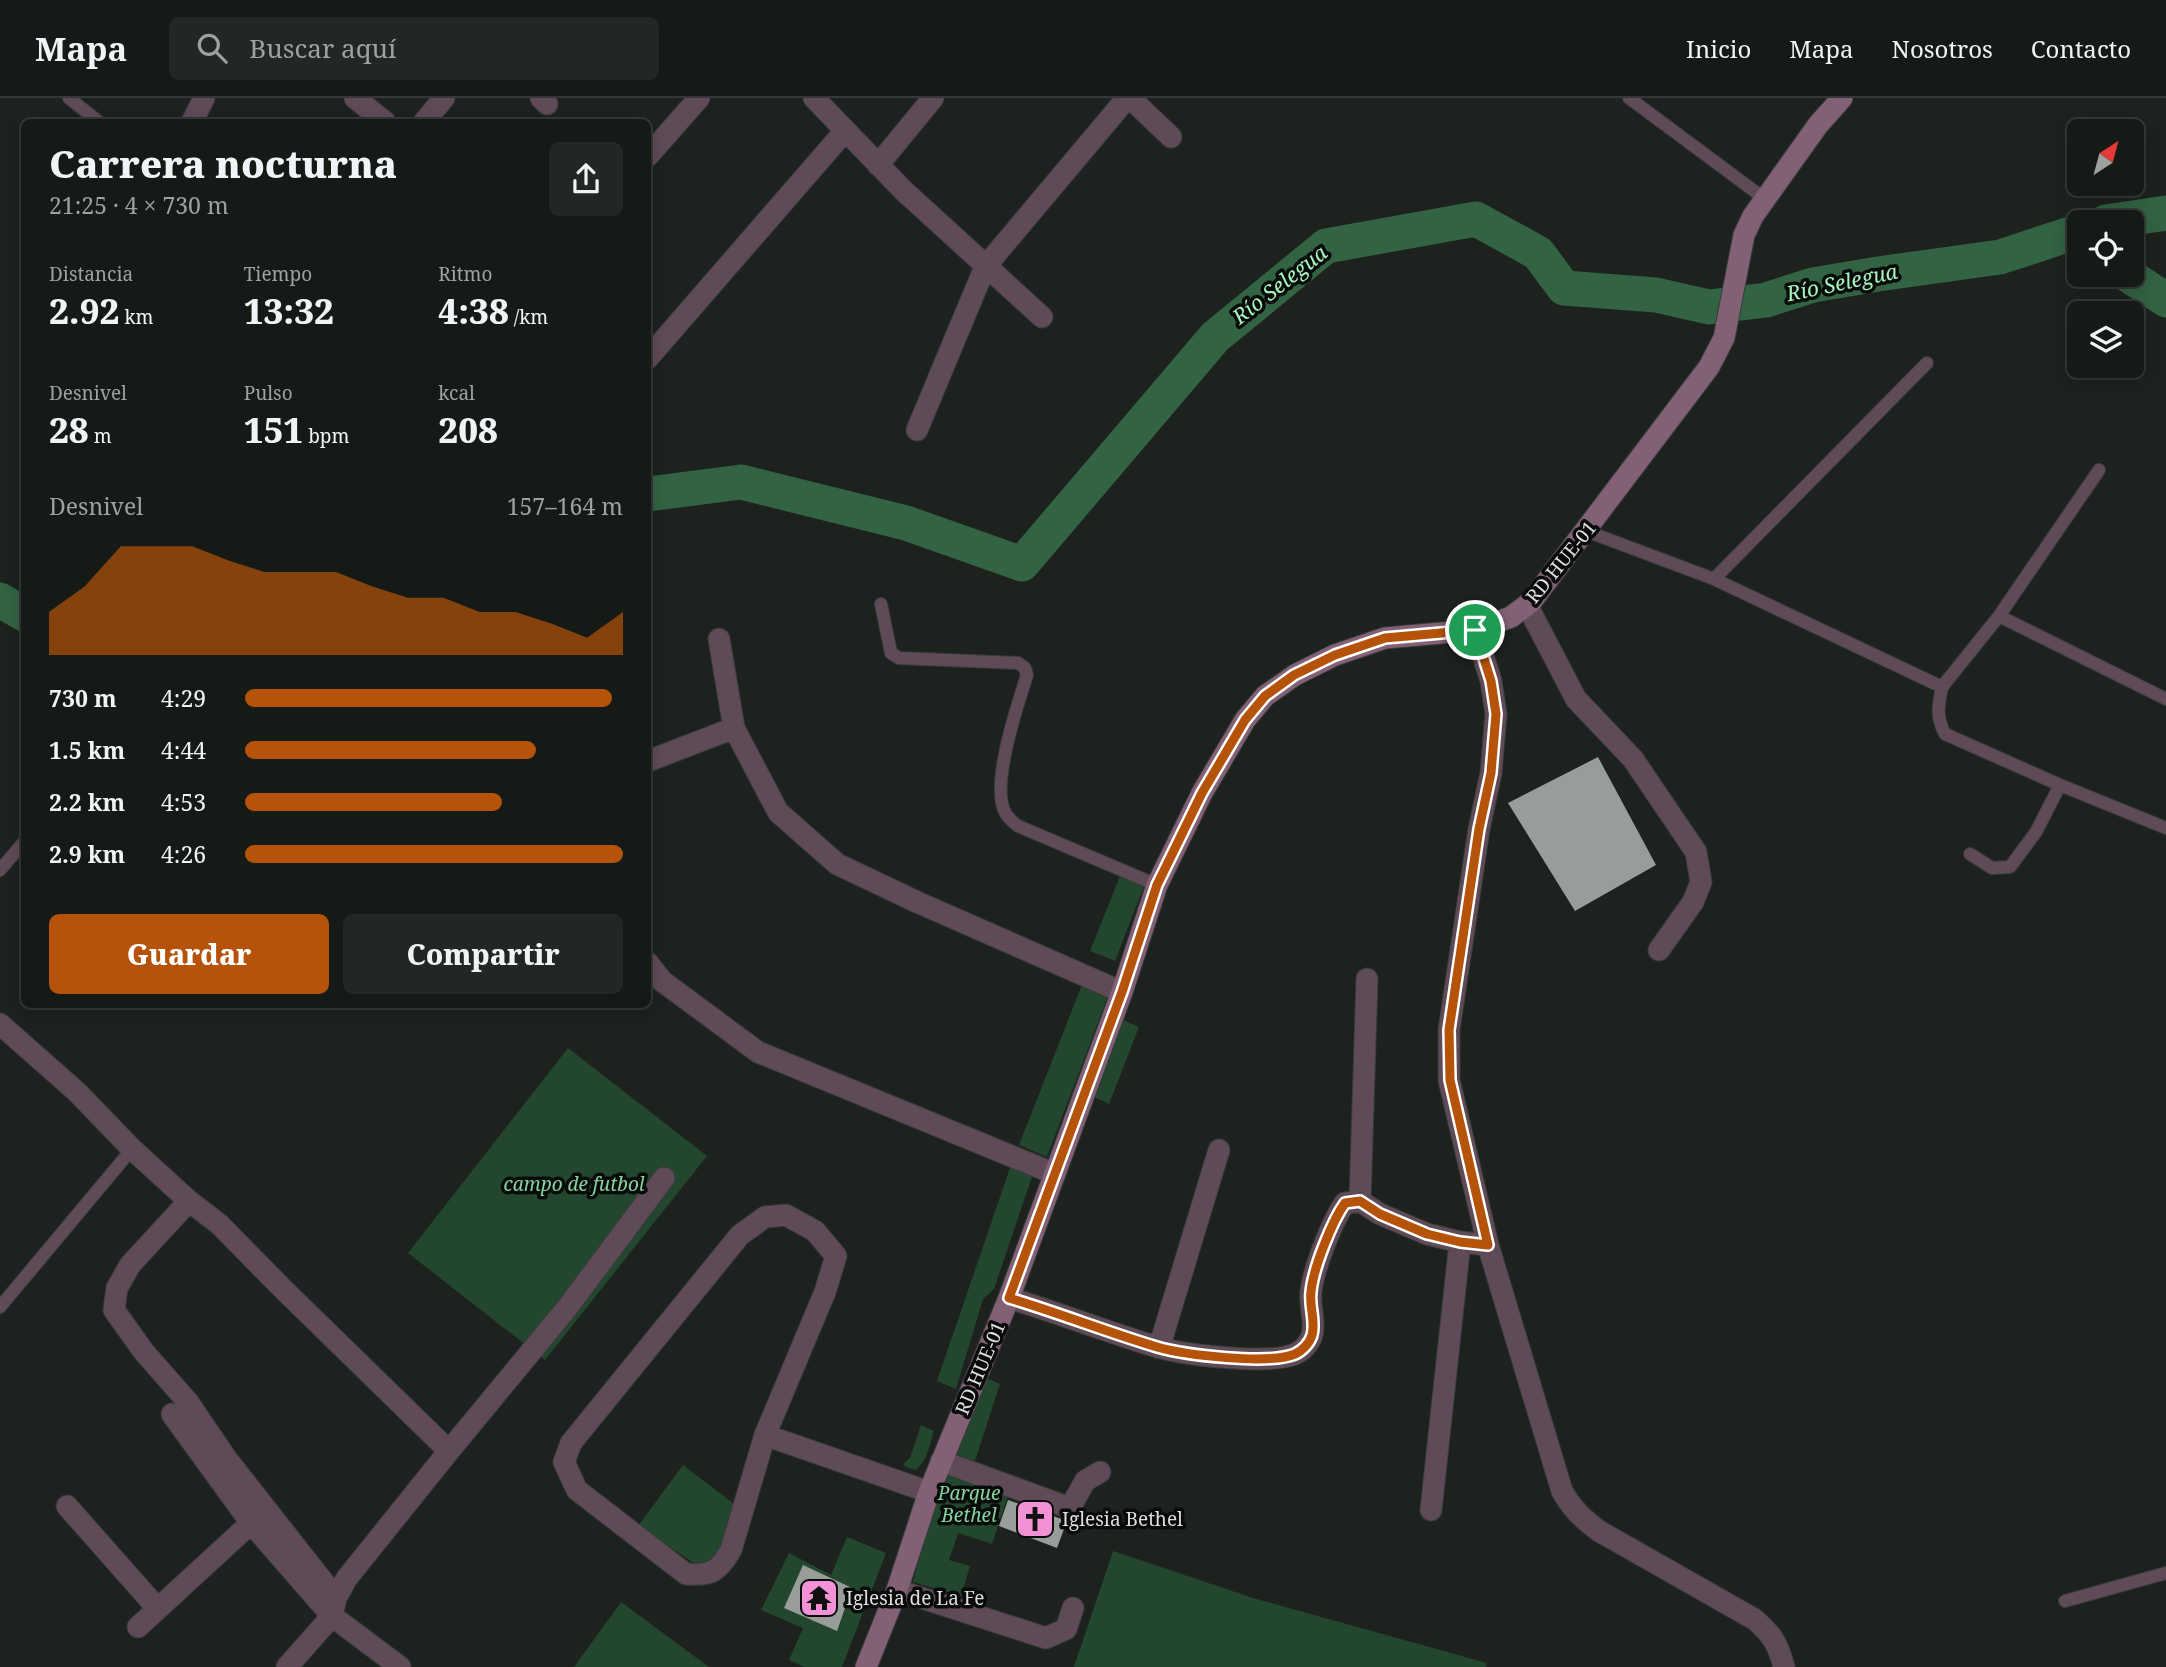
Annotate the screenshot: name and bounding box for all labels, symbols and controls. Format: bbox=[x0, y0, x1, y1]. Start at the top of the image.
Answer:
search box bbox=[169, 17, 659, 80]
text: Mapa bbox=[35, 26, 127, 71]
icon: search bbox=[193, 29, 231, 67]
text: Buscar aquí bbox=[249, 30, 396, 66]
text: Inicio bbox=[1686, 32, 1751, 65]
text: Mapa bbox=[1789, 32, 1854, 65]
text: Nosotros bbox=[1892, 32, 1993, 65]
text: Contacto bbox=[2031, 32, 2131, 65]
north arrow bbox=[2067, 119, 2144, 196]
map controls bbox=[2067, 119, 2144, 378]
text: Carrera nocturna bbox=[49, 137, 397, 189]
button: share bbox=[549, 142, 623, 216]
text: 21:25 · 4 × 730 m bbox=[49, 189, 229, 221]
button: locate bbox=[2067, 210, 2144, 287]
water label: Río Selegua bbox=[1226, 238, 1333, 331]
water label: Río Selegua bbox=[1783, 256, 1901, 308]
text: Distancia bbox=[49, 261, 133, 287]
text: Tiempo bbox=[244, 261, 312, 287]
text: Ritmo bbox=[438, 261, 492, 287]
text: 2.92 bbox=[49, 287, 119, 334]
text: 13:32 bbox=[244, 287, 334, 334]
text: 4:38 bbox=[438, 287, 509, 334]
button: layers bbox=[2067, 301, 2144, 378]
text: km bbox=[119, 304, 153, 330]
text: /km bbox=[509, 304, 548, 330]
text: Desnivel bbox=[49, 380, 127, 406]
text: Pulso bbox=[244, 380, 293, 406]
text: kcal bbox=[438, 380, 475, 406]
text: 28 bbox=[49, 406, 89, 453]
text: 151 bbox=[244, 406, 303, 453]
text: 208 bbox=[438, 406, 498, 453]
text: m bbox=[89, 423, 112, 449]
text: bpm bbox=[303, 423, 349, 449]
text: Desnivel bbox=[49, 490, 143, 522]
text: 157–164 m bbox=[507, 490, 623, 522]
street label: RD HUE-01 bbox=[1520, 515, 1602, 609]
pin bbox=[1445, 600, 1505, 660]
icon: arrive bbox=[1456, 611, 1494, 649]
text: 730 m bbox=[49, 682, 117, 714]
text: 4:29 bbox=[161, 682, 206, 714]
text: 1.5 km bbox=[49, 734, 125, 766]
text: 4:44 bbox=[161, 734, 206, 766]
text: 2.2 km bbox=[49, 786, 125, 818]
text: 4:53 bbox=[161, 786, 206, 818]
text: 2.9 km bbox=[49, 838, 125, 870]
text: 4:26 bbox=[161, 838, 206, 870]
button: Guardar bbox=[49, 914, 329, 994]
button: Compartir bbox=[343, 914, 623, 994]
park label: campo de futbol bbox=[503, 1171, 645, 1197]
street label: RD HUE-01 bbox=[949, 1317, 1011, 1419]
park label: Parque Bethel bbox=[937, 1480, 1000, 1528]
church icon: Iglesia Bethel bbox=[1014, 1498, 1056, 1540]
place label: Iglesia Bethel bbox=[1062, 1506, 1183, 1532]
temple icon: Iglesia de La Fe bbox=[798, 1577, 840, 1619]
place label: Iglesia de La Fe bbox=[846, 1585, 984, 1611]

